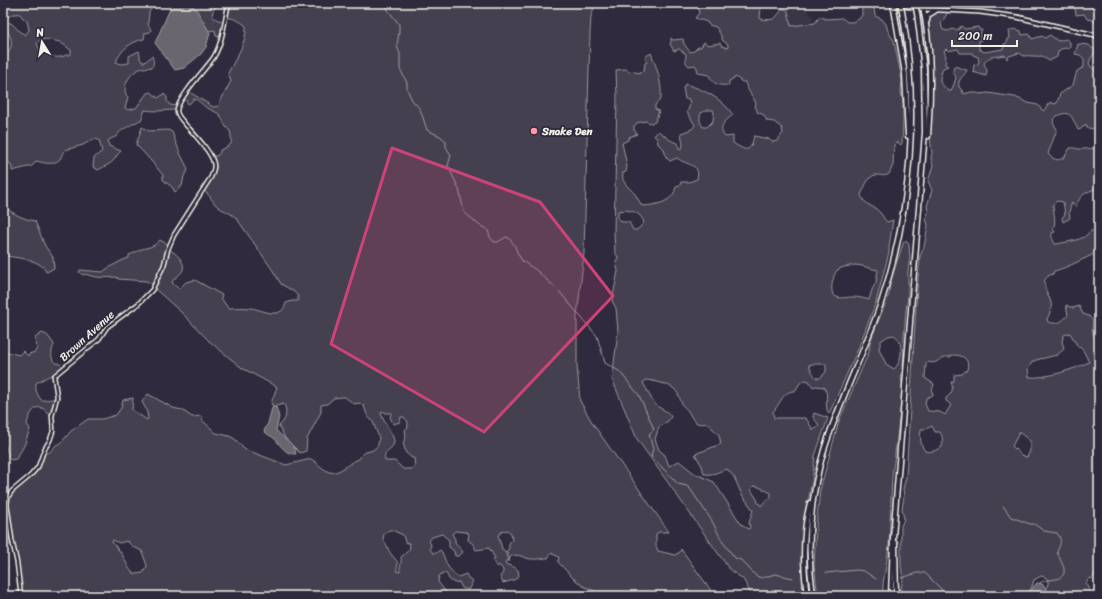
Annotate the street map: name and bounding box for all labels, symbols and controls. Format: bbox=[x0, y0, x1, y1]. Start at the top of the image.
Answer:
north arrow bbox=[22, 22, 62, 62]
scale bar bbox=[952, 22, 1017, 48]
text: N bbox=[34, 23, 46, 43]
text: 200 m bbox=[958, 25, 992, 47]
place label: Snake Den bbox=[541, 122, 593, 141]
marker: Snake Den bbox=[529, 126, 539, 136]
street label: Brown Avenue bbox=[55, 306, 119, 366]

